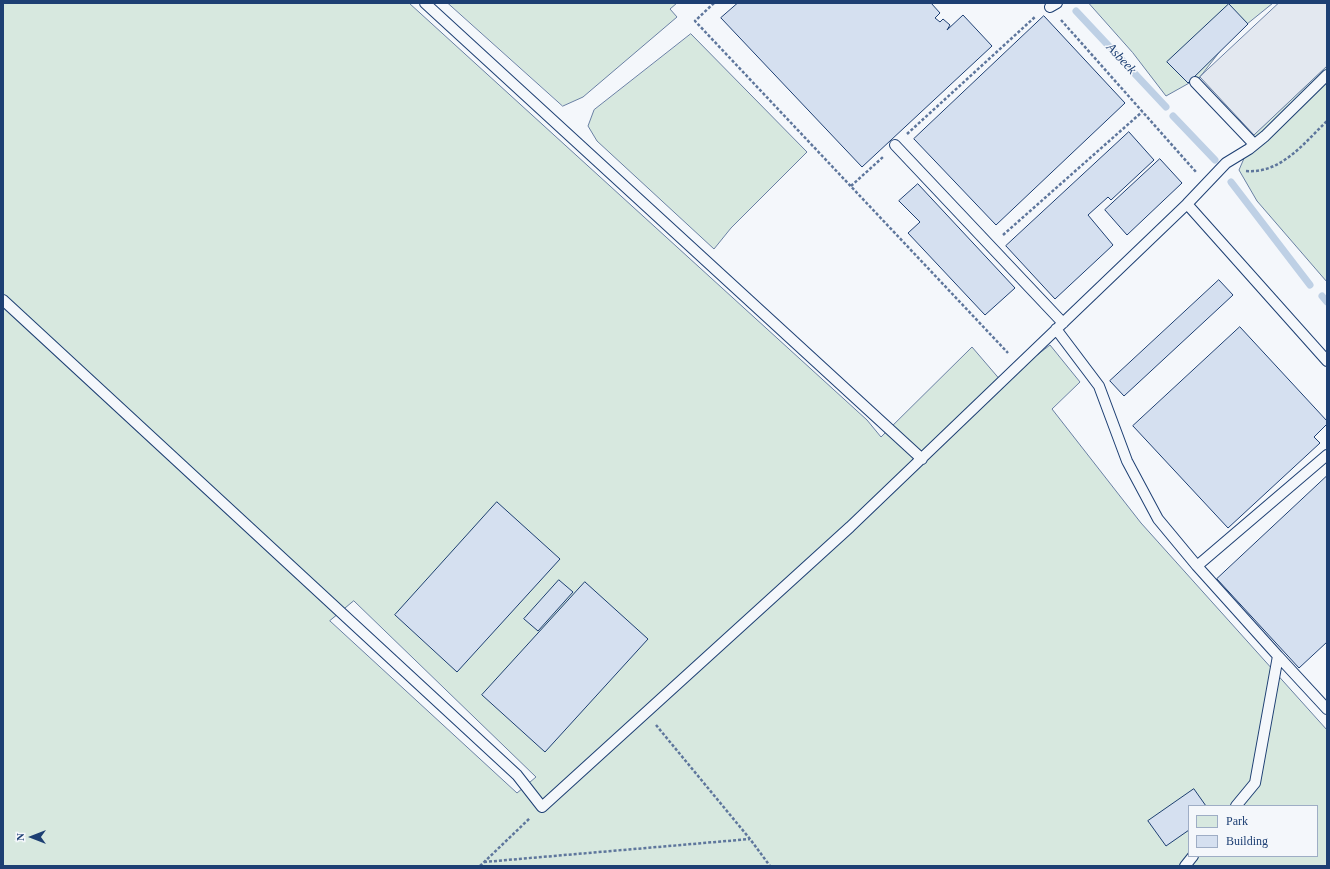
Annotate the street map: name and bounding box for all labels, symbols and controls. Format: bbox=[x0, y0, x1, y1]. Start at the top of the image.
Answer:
water label: Asbeek bbox=[1103, 40, 1139, 78]
legend bbox=[1188, 805, 1318, 857]
text: Park bbox=[1226, 814, 1248, 828]
north arrow bbox=[12, 817, 52, 857]
text: N bbox=[14, 833, 26, 841]
text: Building bbox=[1226, 834, 1268, 848]

